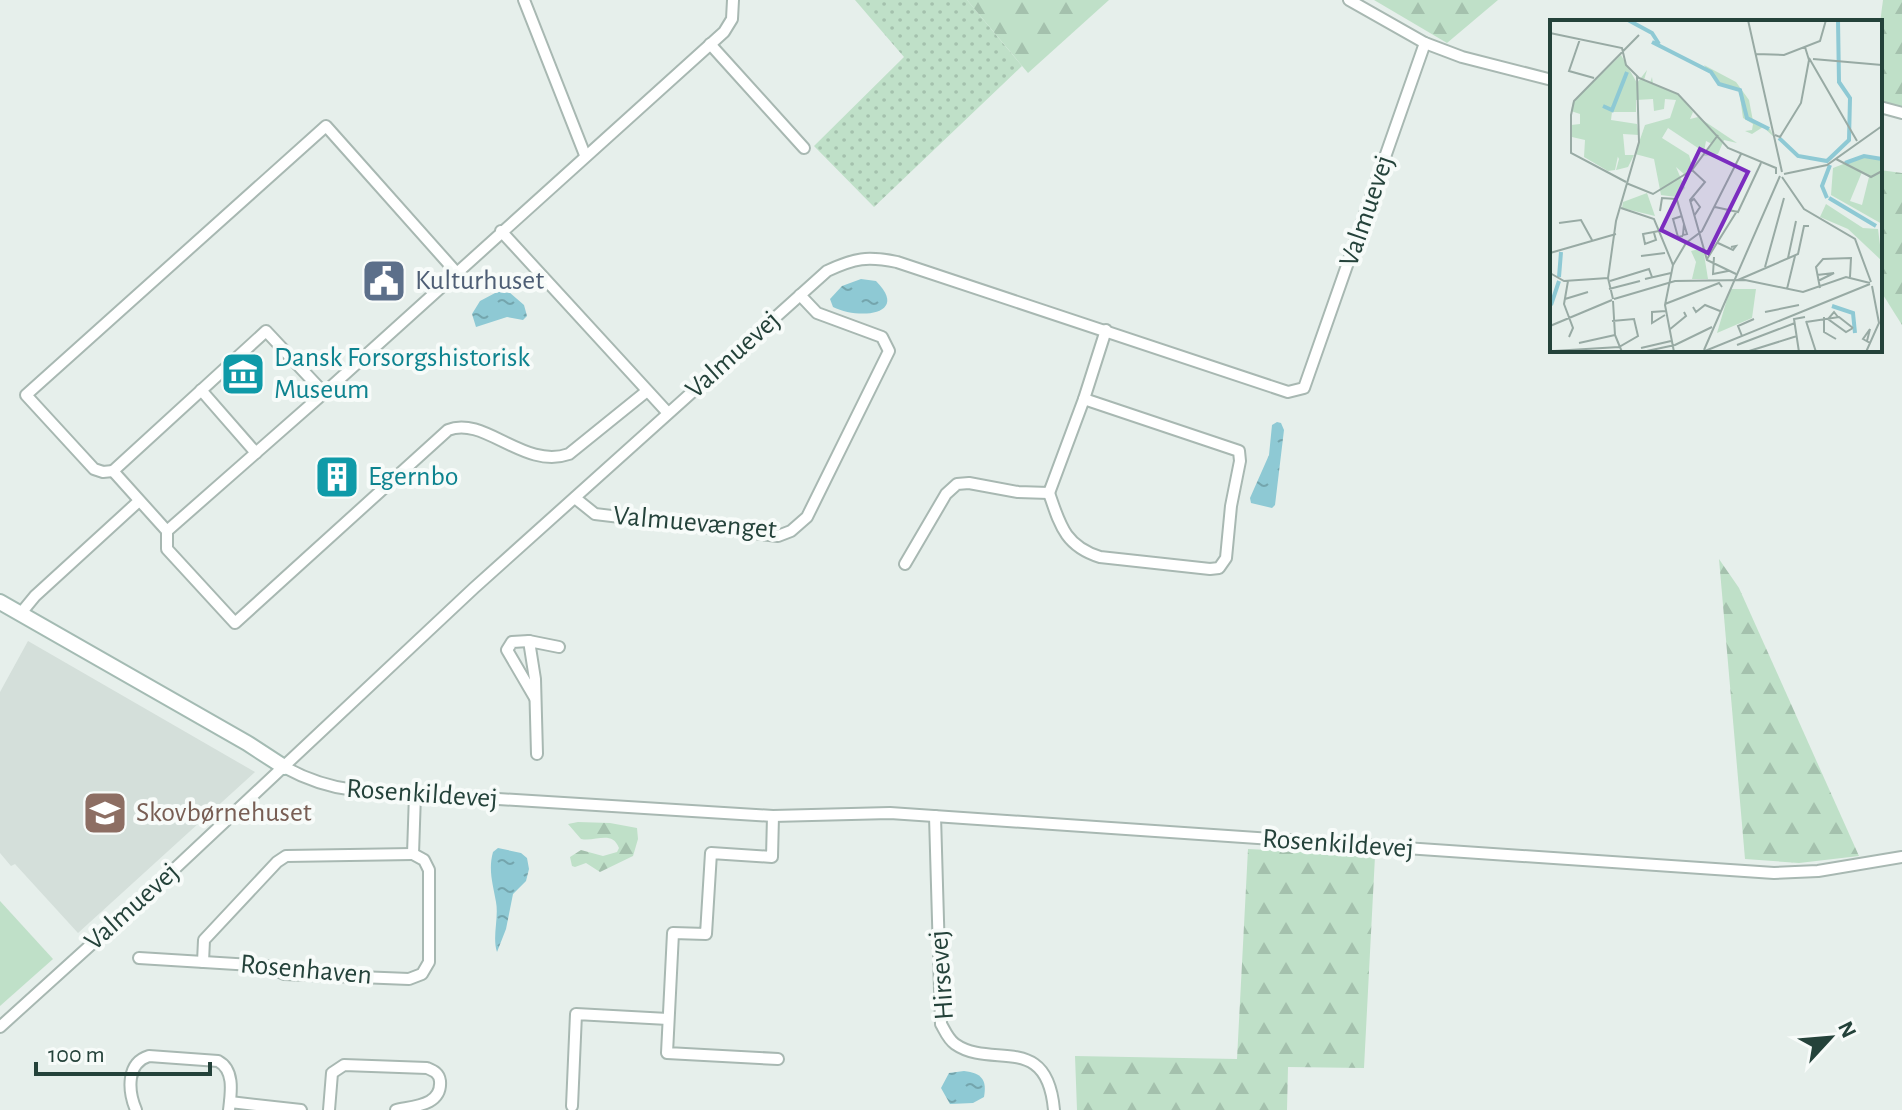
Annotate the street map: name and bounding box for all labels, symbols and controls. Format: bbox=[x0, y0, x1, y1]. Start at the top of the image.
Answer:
inset map bbox=[1550, 20, 1882, 352]
street label: Valmuevej bbox=[1335, 152, 1399, 270]
public building icon: Kulturhuset bbox=[360, 257, 408, 305]
place label: Kulturhuset bbox=[415, 267, 544, 295]
street label: Valmuevej bbox=[681, 306, 785, 404]
place label: Dansk Forsorgshistorisk Museum bbox=[274, 344, 530, 404]
museum icon: Dansk Forsorgshistorisk Museum bbox=[219, 350, 267, 398]
building icon: Egernbo bbox=[313, 453, 361, 501]
place label: Egernbo bbox=[368, 463, 459, 491]
street label: Valmuevænget bbox=[612, 502, 778, 544]
street label: Rosenkildevej bbox=[345, 775, 499, 813]
school or university icon: Skovbørnehuset bbox=[81, 789, 129, 837]
place label: Skovbørnehuset bbox=[136, 799, 312, 827]
street label: Rosenkildevej bbox=[1261, 825, 1415, 863]
street label: Valmuevej bbox=[80, 858, 184, 956]
street label: Hirsevej bbox=[925, 929, 959, 1021]
street label: Rosenhaven bbox=[239, 950, 373, 990]
north arrow bbox=[1790, 998, 1870, 1078]
text: N bbox=[1834, 1018, 1860, 1041]
scale bar bbox=[36, 1026, 210, 1076]
text: 100 m bbox=[48, 1043, 105, 1067]

